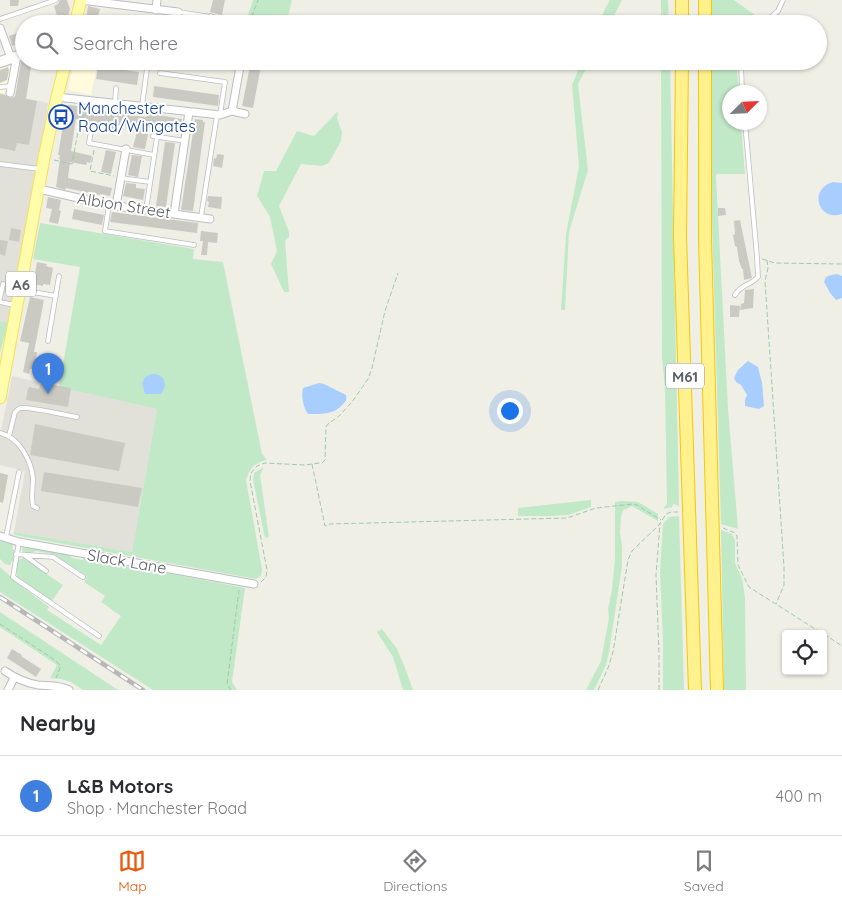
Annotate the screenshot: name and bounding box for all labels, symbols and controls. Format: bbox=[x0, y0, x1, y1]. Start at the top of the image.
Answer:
search box bbox=[15, 15, 827, 70]
icon: search bbox=[33, 29, 61, 57]
text: Search here bbox=[73, 31, 178, 55]
north arrow bbox=[722, 85, 767, 130]
place label: Manchester Road/Wingates bbox=[78, 98, 196, 136]
bus stop icon: Manchester Road/Wingates bbox=[48, 104, 74, 130]
street label: Albion Street bbox=[76, 188, 172, 222]
road number: A6 bbox=[6, 272, 36, 296]
pin: 1 bbox=[32, 353, 64, 394]
road number: M61 bbox=[666, 364, 704, 388]
your location bbox=[497, 398, 523, 424]
street label: Slack Lane bbox=[86, 544, 168, 578]
map controls bbox=[782, 630, 827, 675]
button: locate bbox=[782, 630, 827, 675]
text: Nearby bbox=[20, 710, 96, 736]
text: L&B Motors bbox=[67, 774, 173, 798]
text: 1 bbox=[33, 786, 39, 806]
text: 400 m bbox=[776, 786, 822, 806]
text: Shop · Manchester Road bbox=[67, 798, 247, 818]
tab: Map bbox=[118, 847, 147, 895]
tab: Directions bbox=[383, 847, 447, 895]
tab: Saved bbox=[684, 847, 724, 895]

